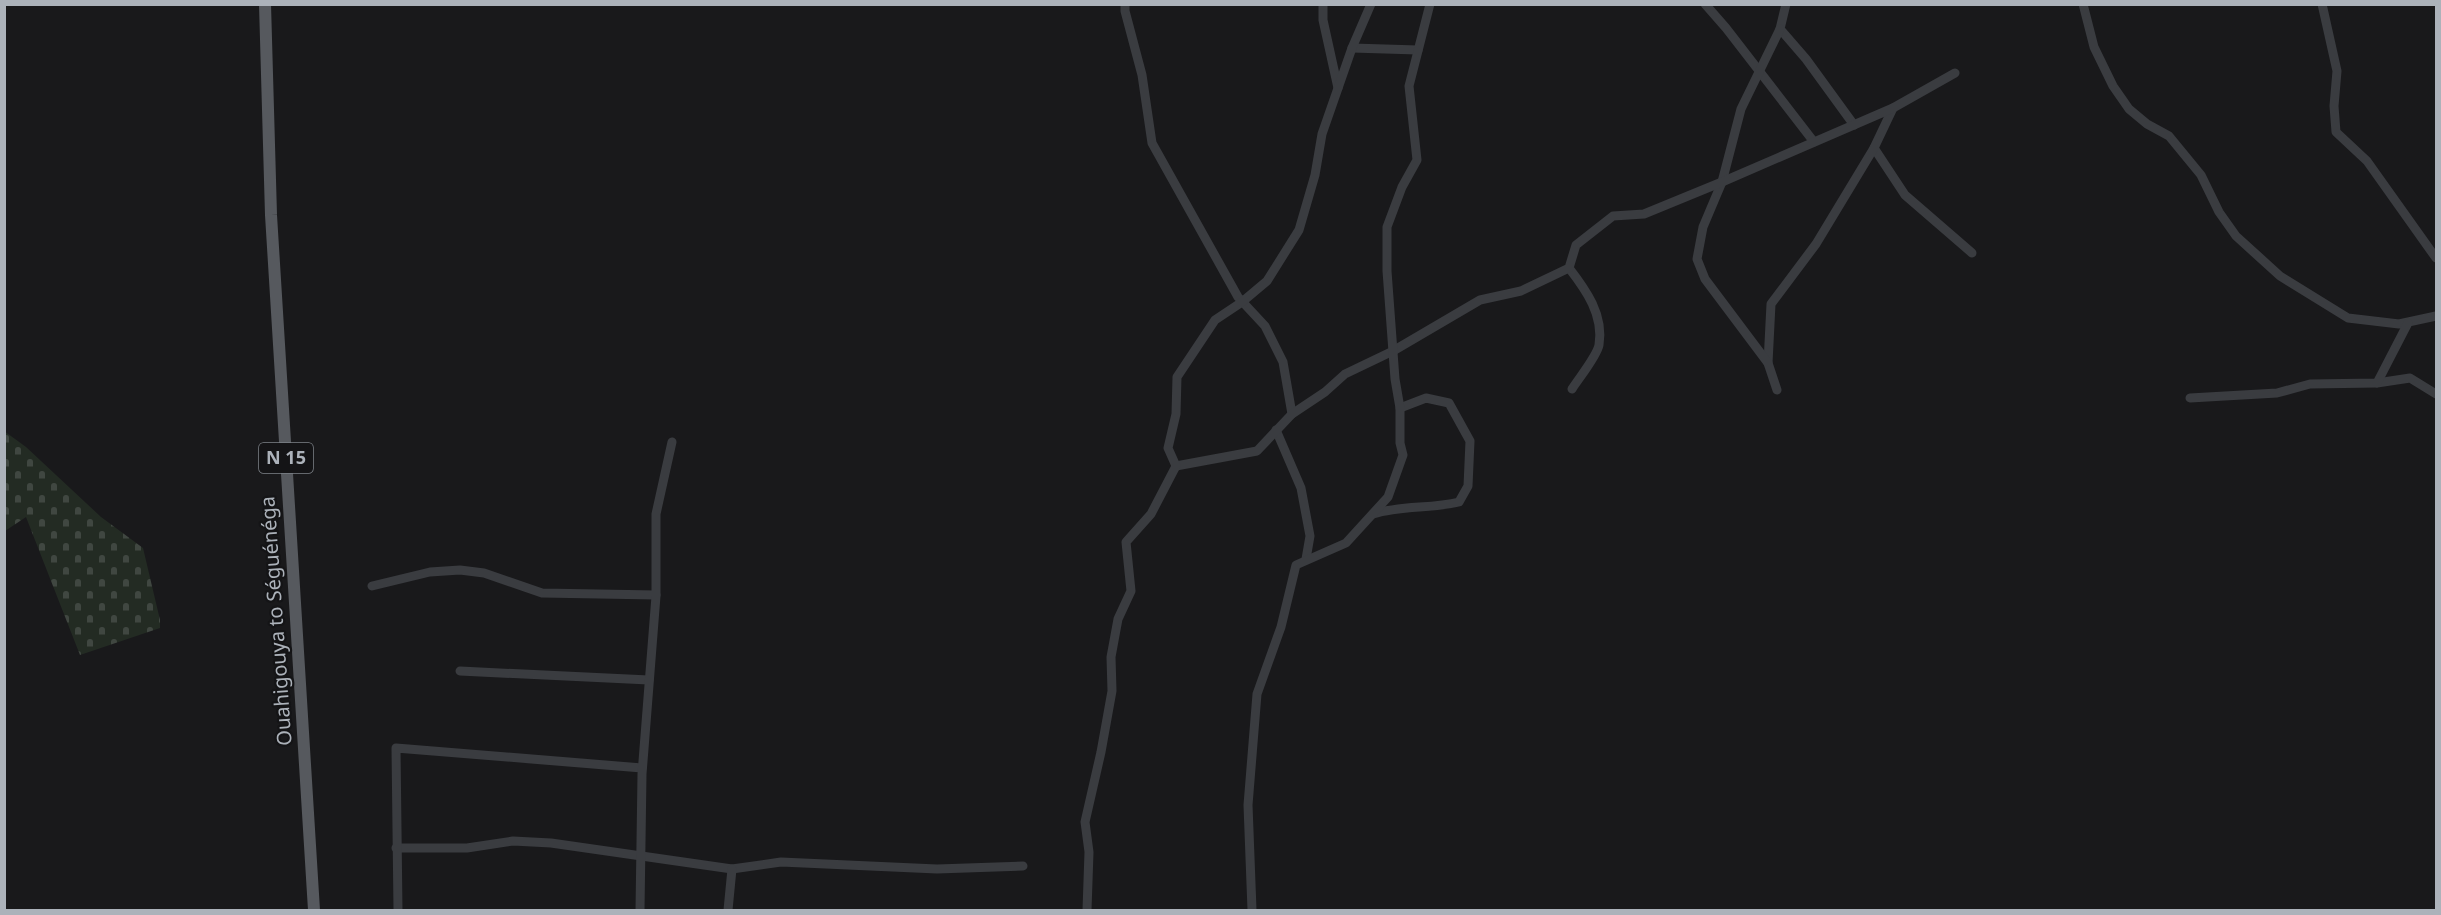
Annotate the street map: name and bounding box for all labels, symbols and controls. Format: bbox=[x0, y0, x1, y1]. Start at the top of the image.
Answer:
road number: N 15 bbox=[259, 443, 313, 473]
street label: Ouahigouya to Séguénéga bbox=[253, 495, 298, 747]

